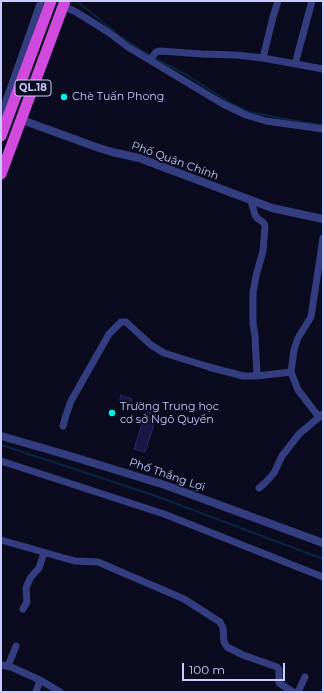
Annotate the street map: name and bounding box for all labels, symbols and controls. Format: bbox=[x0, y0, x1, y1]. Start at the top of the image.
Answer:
road number: QL.18 bbox=[15, 80, 51, 96]
place label: Chè Tuấn Phong bbox=[72, 90, 164, 104]
marker: Chè Tuấn Phong bbox=[59, 92, 69, 102]
street label: Phố Quân Chính bbox=[130, 139, 220, 183]
place label: Trường Trung học cơ sở Ngô Quyền bbox=[120, 400, 219, 426]
marker: Trường Trung học cơ sở Ngô Quyền bbox=[107, 408, 117, 418]
street label: Phố Thắng Lợi bbox=[127, 456, 207, 494]
scale bar bbox=[184, 655, 287, 681]
text: 100 m bbox=[189, 662, 225, 677]

